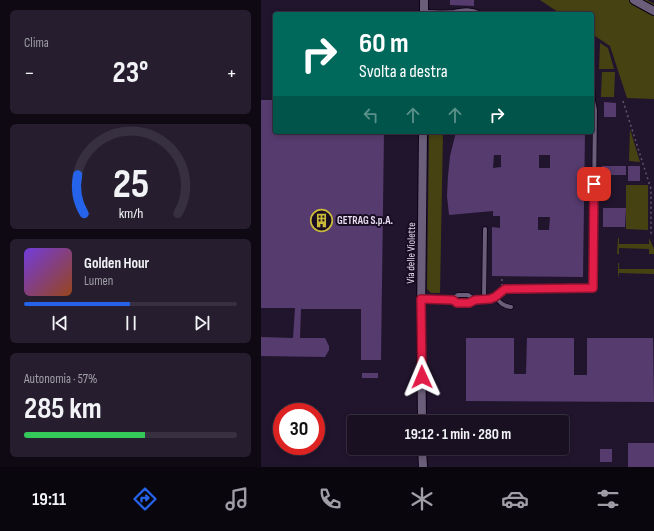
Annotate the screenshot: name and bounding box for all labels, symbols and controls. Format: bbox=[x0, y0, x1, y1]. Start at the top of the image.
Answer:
text: 60 m bbox=[359, 27, 408, 60]
icon: right bbox=[293, 28, 345, 80]
text: Clima bbox=[24, 35, 49, 51]
text: 23° bbox=[112, 55, 149, 91]
text: − bbox=[24, 60, 35, 87]
text: + bbox=[226, 60, 237, 87]
text: Svolta a destra bbox=[359, 61, 448, 82]
icon: left bbox=[360, 104, 382, 126]
icon: ahead bbox=[402, 104, 424, 126]
icon: ahead bbox=[444, 104, 466, 126]
icon: right bbox=[486, 104, 508, 126]
text: 25 bbox=[112, 160, 149, 209]
pin bbox=[577, 167, 611, 201]
icon: arrive bbox=[583, 173, 605, 195]
text: km/h bbox=[118, 205, 143, 222]
building icon: GETRAG S.p.A. bbox=[309, 207, 335, 233]
place label: GETRAG S.p.A. bbox=[337, 214, 394, 227]
street label: Via delle Violette bbox=[404, 222, 418, 284]
text: Golden Hour bbox=[84, 254, 149, 273]
text: Lumen bbox=[84, 273, 113, 289]
icon: previous bbox=[49, 312, 71, 334]
icon: pause bbox=[120, 312, 142, 334]
icon: next bbox=[191, 312, 213, 334]
position arrow bbox=[401, 356, 443, 398]
text: Autonomia · 57% bbox=[24, 371, 97, 387]
text: 285 km bbox=[24, 391, 102, 427]
speed limit sign: 30 bbox=[273, 403, 325, 455]
text: 19:12 · 1 min · 280 m bbox=[405, 425, 511, 444]
icon: directions bbox=[131, 485, 159, 513]
icon: music bbox=[223, 485, 251, 513]
icon: phone bbox=[316, 485, 344, 513]
icon: climate bbox=[408, 485, 436, 513]
icon: car bbox=[501, 485, 529, 513]
icon: filters bbox=[594, 485, 622, 513]
text: 19:11 bbox=[32, 489, 66, 510]

